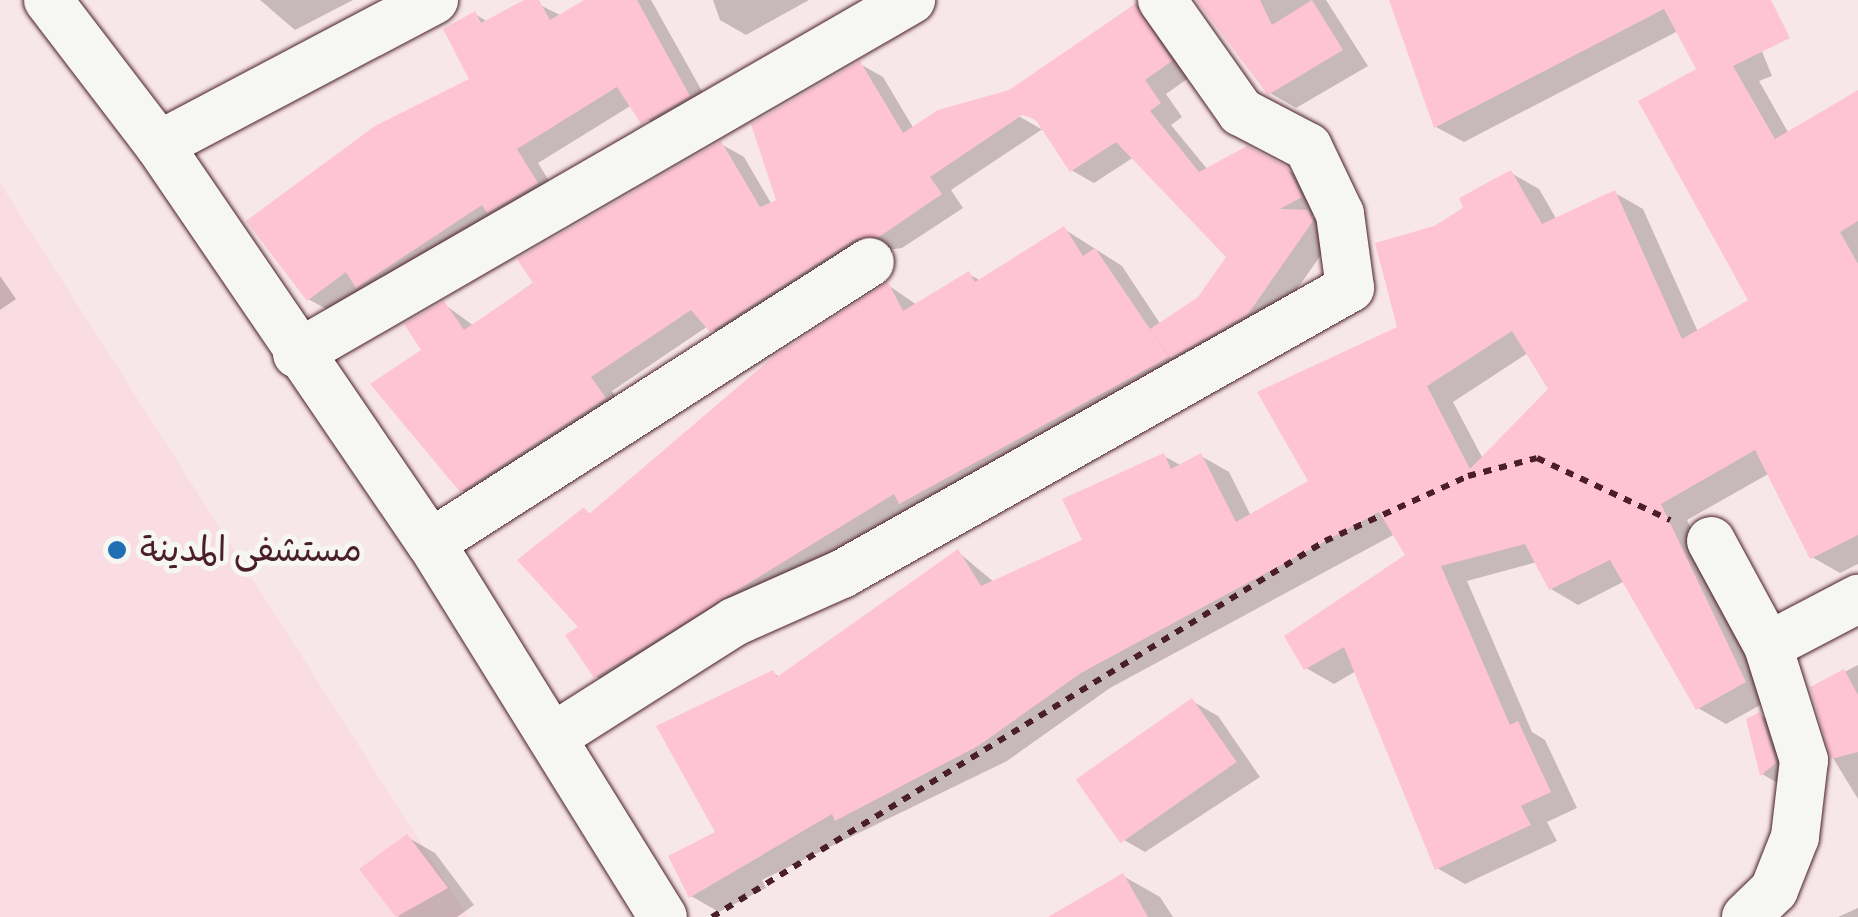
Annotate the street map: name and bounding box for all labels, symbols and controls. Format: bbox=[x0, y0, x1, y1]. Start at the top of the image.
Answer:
place label: مستشفى المدينة bbox=[140, 529, 362, 571]
marker: مستشفى المدينة bbox=[104, 537, 130, 563]

